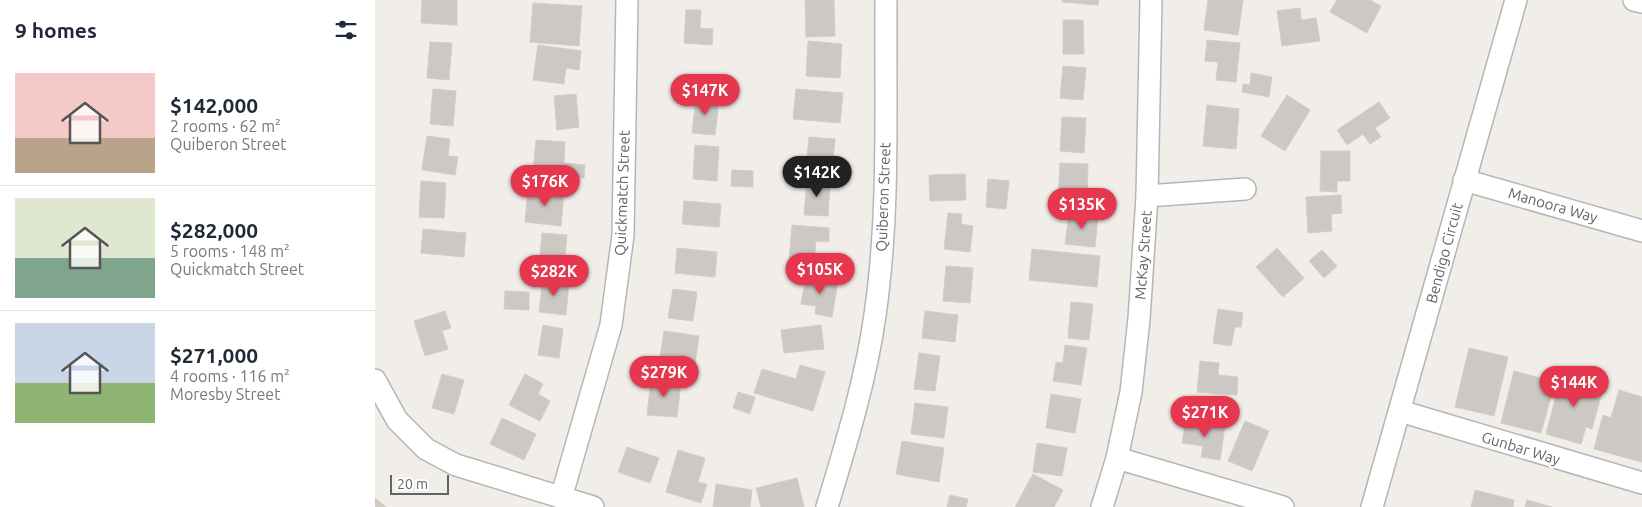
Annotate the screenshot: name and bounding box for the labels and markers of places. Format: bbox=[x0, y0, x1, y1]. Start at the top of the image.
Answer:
pin: $147K bbox=[670, 74, 740, 116]
pin: $142K bbox=[782, 156, 852, 198]
pin: $176K bbox=[510, 164, 580, 207]
pin: $135K bbox=[1047, 188, 1117, 230]
pin: $105K bbox=[785, 252, 855, 295]
pin: $282K bbox=[519, 254, 589, 297]
pin: $279K bbox=[629, 356, 699, 398]
pin: $144K bbox=[1539, 366, 1609, 408]
pin: $271K bbox=[1170, 396, 1240, 438]

